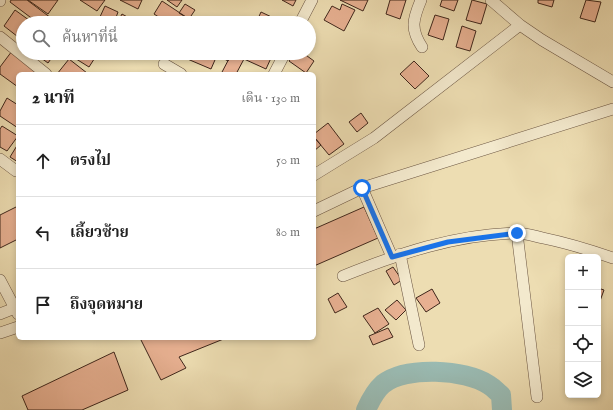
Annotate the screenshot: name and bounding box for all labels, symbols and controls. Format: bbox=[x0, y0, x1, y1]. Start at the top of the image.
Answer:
search box bbox=[16, 16, 316, 60]
icon: search bbox=[30, 27, 52, 49]
text: ค้นหาที่นี่ bbox=[62, 28, 118, 47]
text: 2 นาที bbox=[32, 88, 75, 109]
text: เดิน · 130 m bbox=[241, 90, 300, 107]
icon: ahead bbox=[32, 150, 54, 172]
text: ตรงไป bbox=[70, 151, 111, 170]
text: 50 m bbox=[276, 152, 300, 169]
route start bbox=[353, 179, 371, 197]
icon: left bbox=[32, 222, 54, 244]
text: เลี้ยวซ้าย bbox=[70, 223, 129, 242]
text: 80 m bbox=[276, 224, 300, 241]
route end bbox=[508, 224, 526, 242]
map controls bbox=[565, 254, 601, 398]
button: + bbox=[565, 254, 601, 290]
button: − bbox=[565, 290, 601, 326]
icon: arrive bbox=[32, 294, 54, 316]
text: ถึงจุดหมาย bbox=[70, 295, 143, 314]
button: locate bbox=[565, 326, 601, 362]
button: layers bbox=[565, 362, 601, 398]

